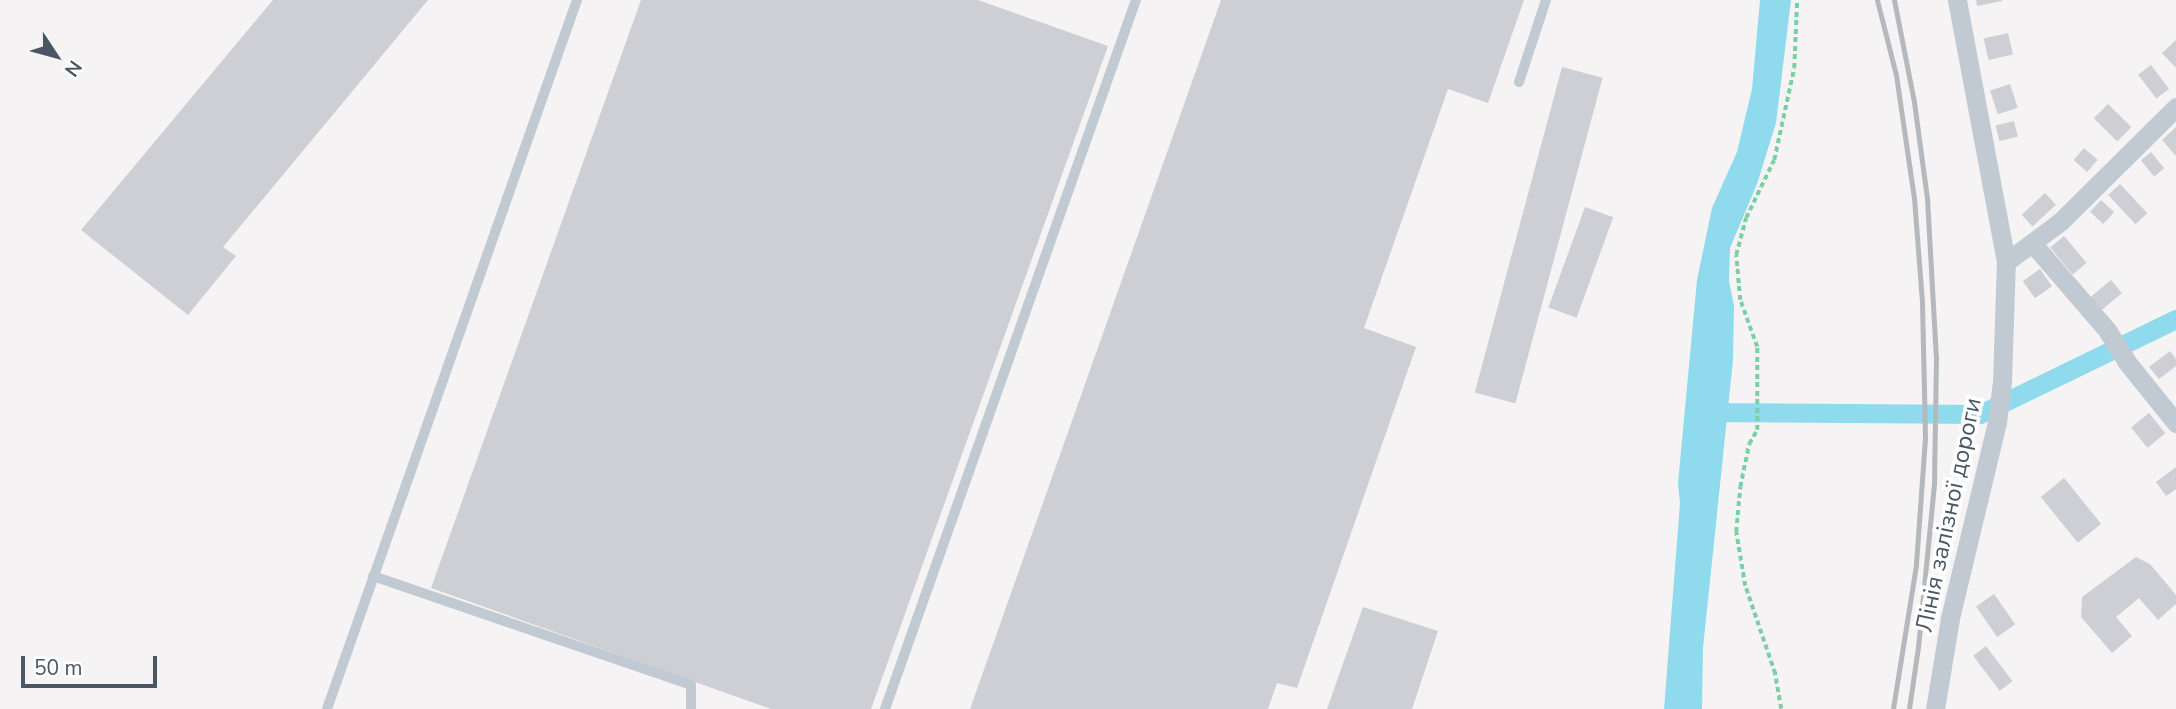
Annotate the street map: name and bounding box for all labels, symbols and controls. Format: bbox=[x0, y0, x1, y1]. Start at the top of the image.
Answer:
north arrow bbox=[21, 21, 91, 91]
text: N bbox=[58, 55, 88, 82]
street label: Лінія залізної дороги bbox=[1910, 395, 1988, 635]
scale bar bbox=[24, 642, 161, 686]
text: 50 m bbox=[34, 654, 83, 682]

